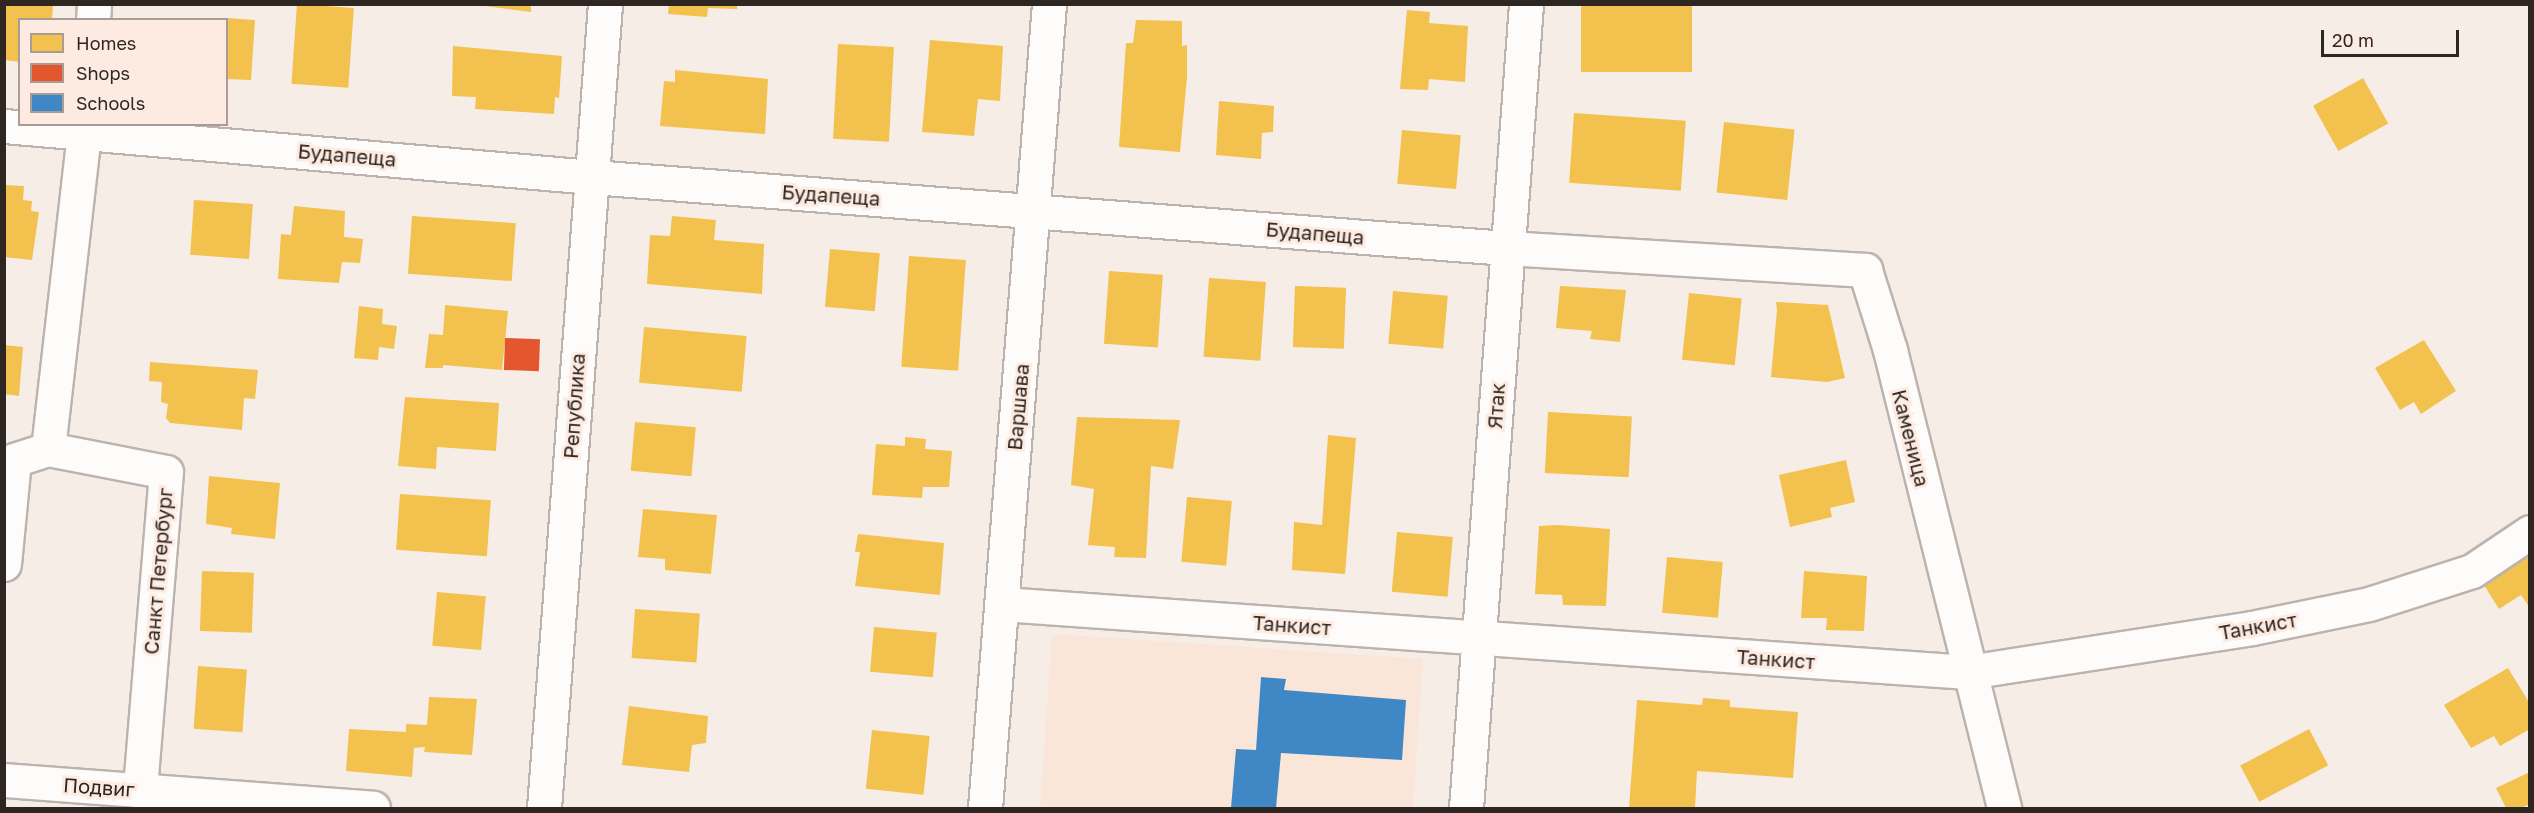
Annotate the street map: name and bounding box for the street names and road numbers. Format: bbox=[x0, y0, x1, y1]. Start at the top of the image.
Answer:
street label: Будапеща bbox=[297, 139, 397, 171]
street label: Будапеща bbox=[781, 180, 881, 210]
street label: Будапеща bbox=[1265, 217, 1365, 249]
street label: Република bbox=[558, 352, 590, 460]
street label: Варшава bbox=[1002, 363, 1034, 451]
street label: Ятак bbox=[1482, 382, 1510, 430]
street label: Каменица bbox=[1887, 387, 1935, 489]
street label: Санкт Петербург bbox=[139, 487, 177, 655]
street label: Танкист bbox=[2217, 607, 2299, 645]
street label: Танкист bbox=[1252, 610, 1332, 640]
street label: Танкист bbox=[1736, 644, 1816, 674]
street label: Подвиг bbox=[62, 773, 136, 801]

